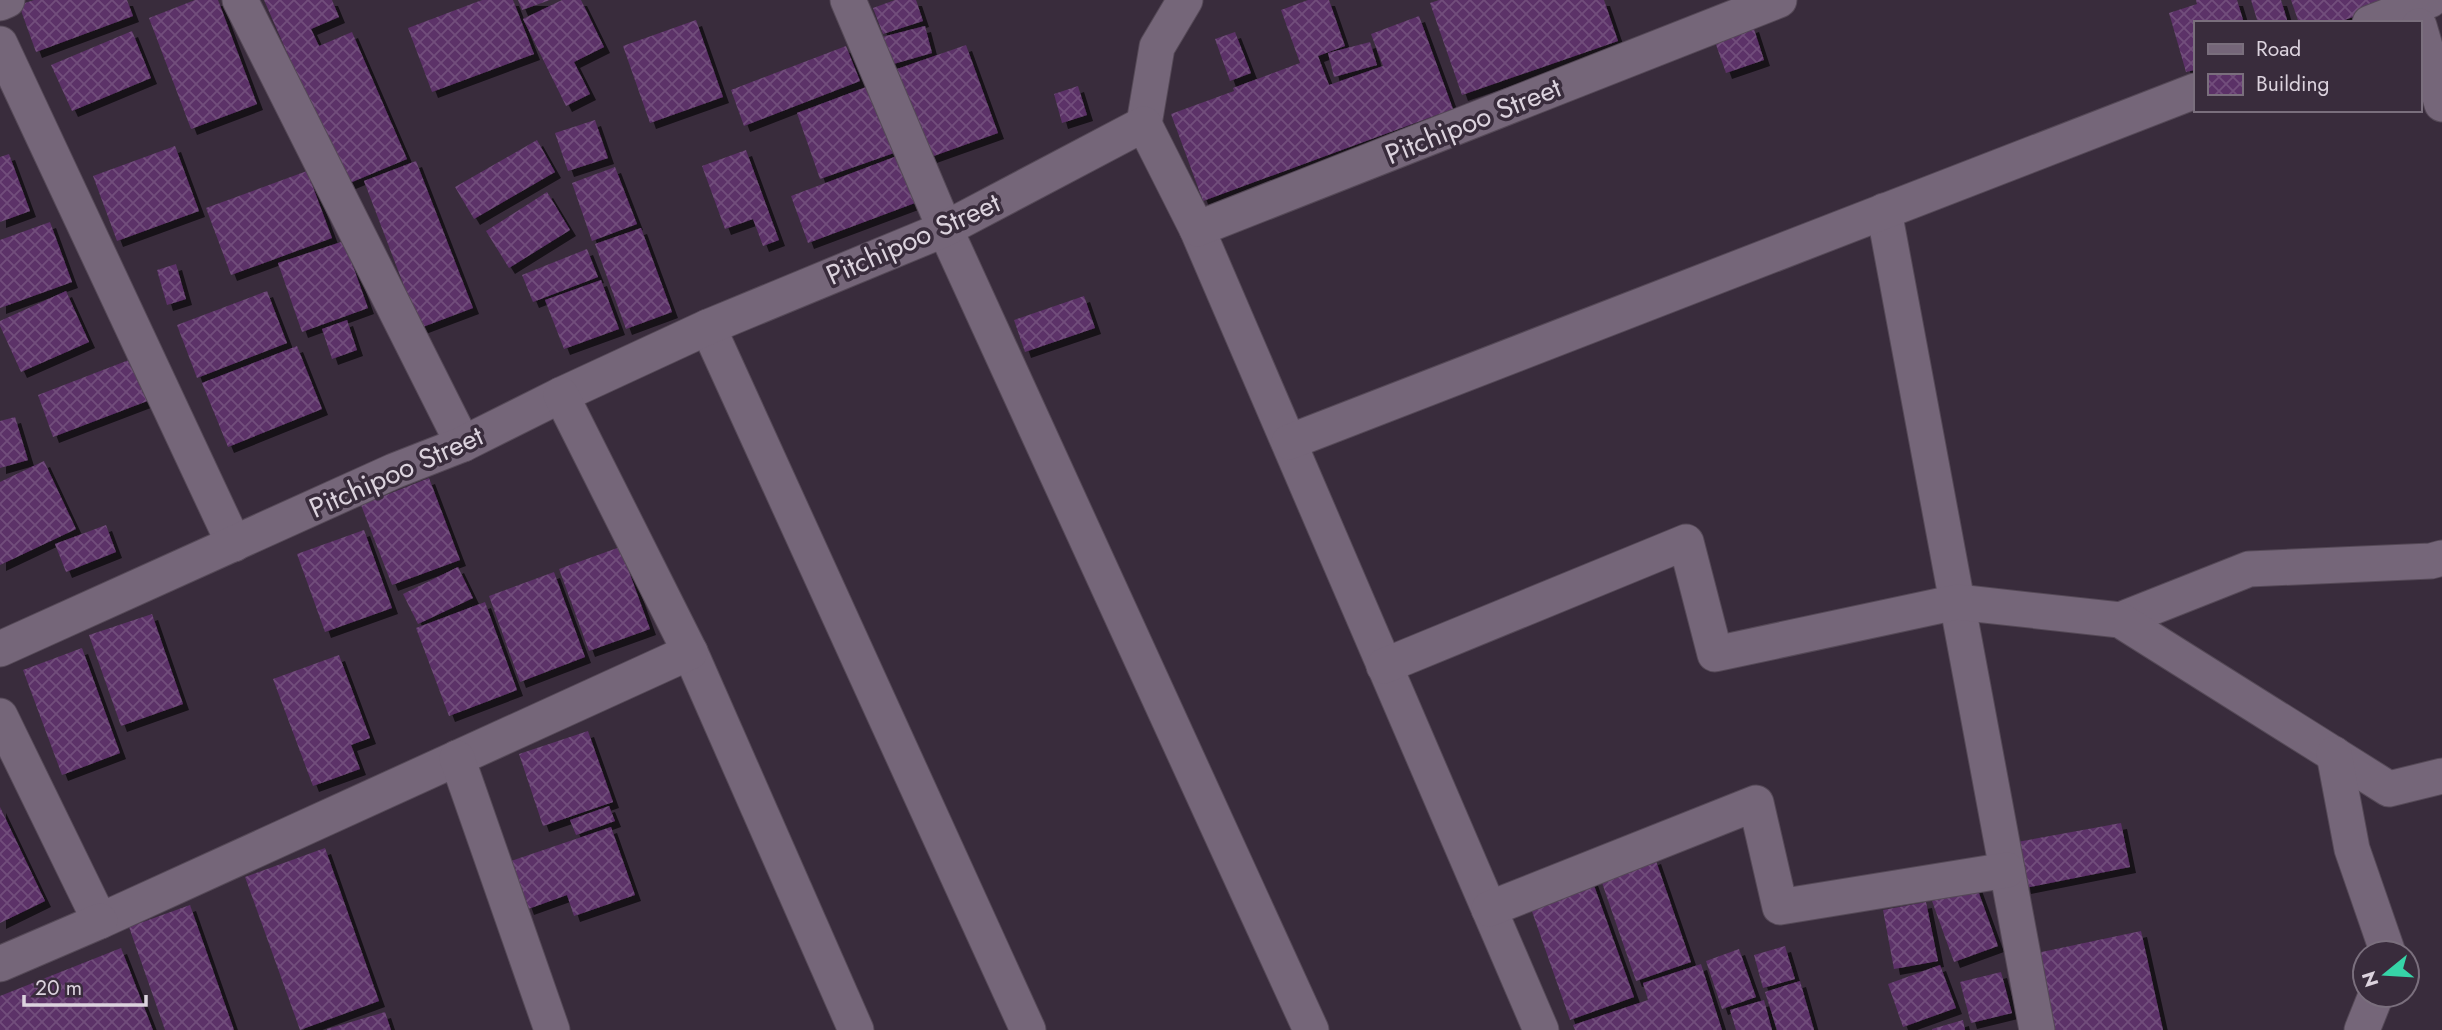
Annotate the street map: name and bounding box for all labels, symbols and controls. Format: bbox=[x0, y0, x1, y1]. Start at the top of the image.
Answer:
legend bbox=[2194, 21, 2421, 112]
text: Road bbox=[2256, 34, 2301, 64]
street label: Pitchipoo Street bbox=[1379, 67, 1567, 175]
text: Building bbox=[2256, 69, 2329, 99]
street label: Pitchipoo Street bbox=[819, 182, 1007, 296]
street label: Pitchipoo Street bbox=[302, 415, 490, 529]
north arrow bbox=[2351, 939, 2421, 1009]
scale bar bbox=[24, 964, 147, 1008]
text: N bbox=[2355, 968, 2385, 990]
text: 20 m bbox=[35, 973, 82, 1003]

